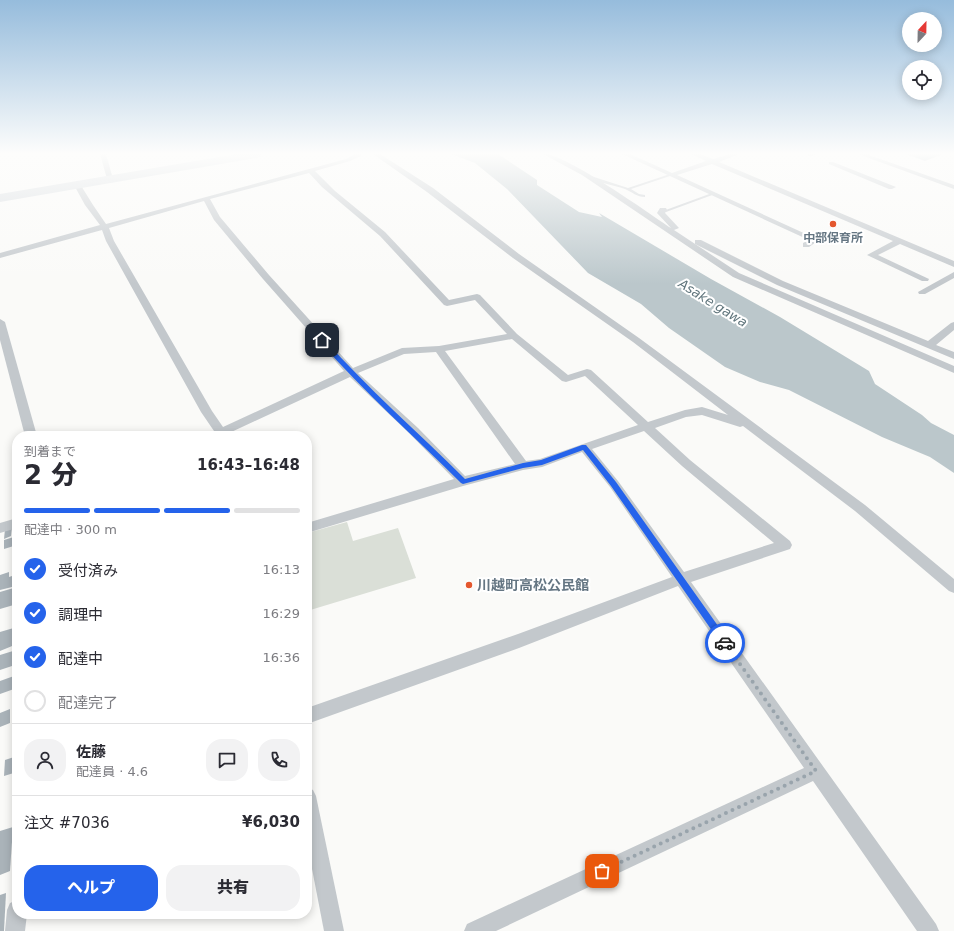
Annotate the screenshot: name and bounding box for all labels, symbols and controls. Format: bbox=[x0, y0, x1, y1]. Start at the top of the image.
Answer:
north arrow bbox=[902, 12, 942, 52]
map controls bbox=[902, 12, 942, 100]
button: locate bbox=[902, 60, 942, 100]
marker: 中部保育所 bbox=[828, 219, 838, 229]
place label: 中部保育所 bbox=[803, 231, 863, 245]
water label: Asake gawa bbox=[675, 275, 750, 330]
pin bbox=[305, 323, 339, 357]
icon: home bbox=[311, 329, 333, 351]
text: 到着まで bbox=[24, 444, 76, 459]
text: 16:43–16:48 bbox=[197, 456, 300, 474]
text: 2 分 bbox=[24, 460, 77, 490]
text: 配達中 · 300 m bbox=[24, 522, 117, 537]
icon: check bbox=[24, 558, 46, 580]
text: 受付済み bbox=[58, 562, 118, 580]
text: 16:13 bbox=[263, 562, 300, 577]
place label: 川越町高松公民館 bbox=[477, 577, 589, 593]
marker: 川越町高松公民館 bbox=[464, 580, 474, 590]
icon: check bbox=[24, 602, 46, 624]
text: 調理中 bbox=[58, 606, 103, 624]
text: 16:29 bbox=[263, 606, 300, 621]
courier bbox=[705, 623, 745, 663]
icon: car bbox=[714, 632, 736, 654]
icon: check bbox=[24, 646, 46, 668]
text: 配達中 bbox=[58, 650, 103, 668]
text: 16:36 bbox=[263, 650, 300, 665]
text: 配達完了 bbox=[58, 694, 118, 712]
button: person bbox=[24, 739, 66, 781]
button: chat bbox=[206, 739, 248, 781]
button: phone bbox=[258, 739, 300, 781]
text: 佐藤 bbox=[76, 743, 106, 761]
text: 配達員 · 4.6 bbox=[76, 764, 148, 779]
text: ¥6,030 bbox=[242, 813, 300, 831]
text: 注文 #7036 bbox=[24, 814, 110, 832]
pin bbox=[585, 854, 619, 888]
icon: bag bbox=[591, 860, 613, 882]
button: ヘルプ bbox=[24, 865, 158, 911]
button: 共有 bbox=[166, 865, 300, 911]

